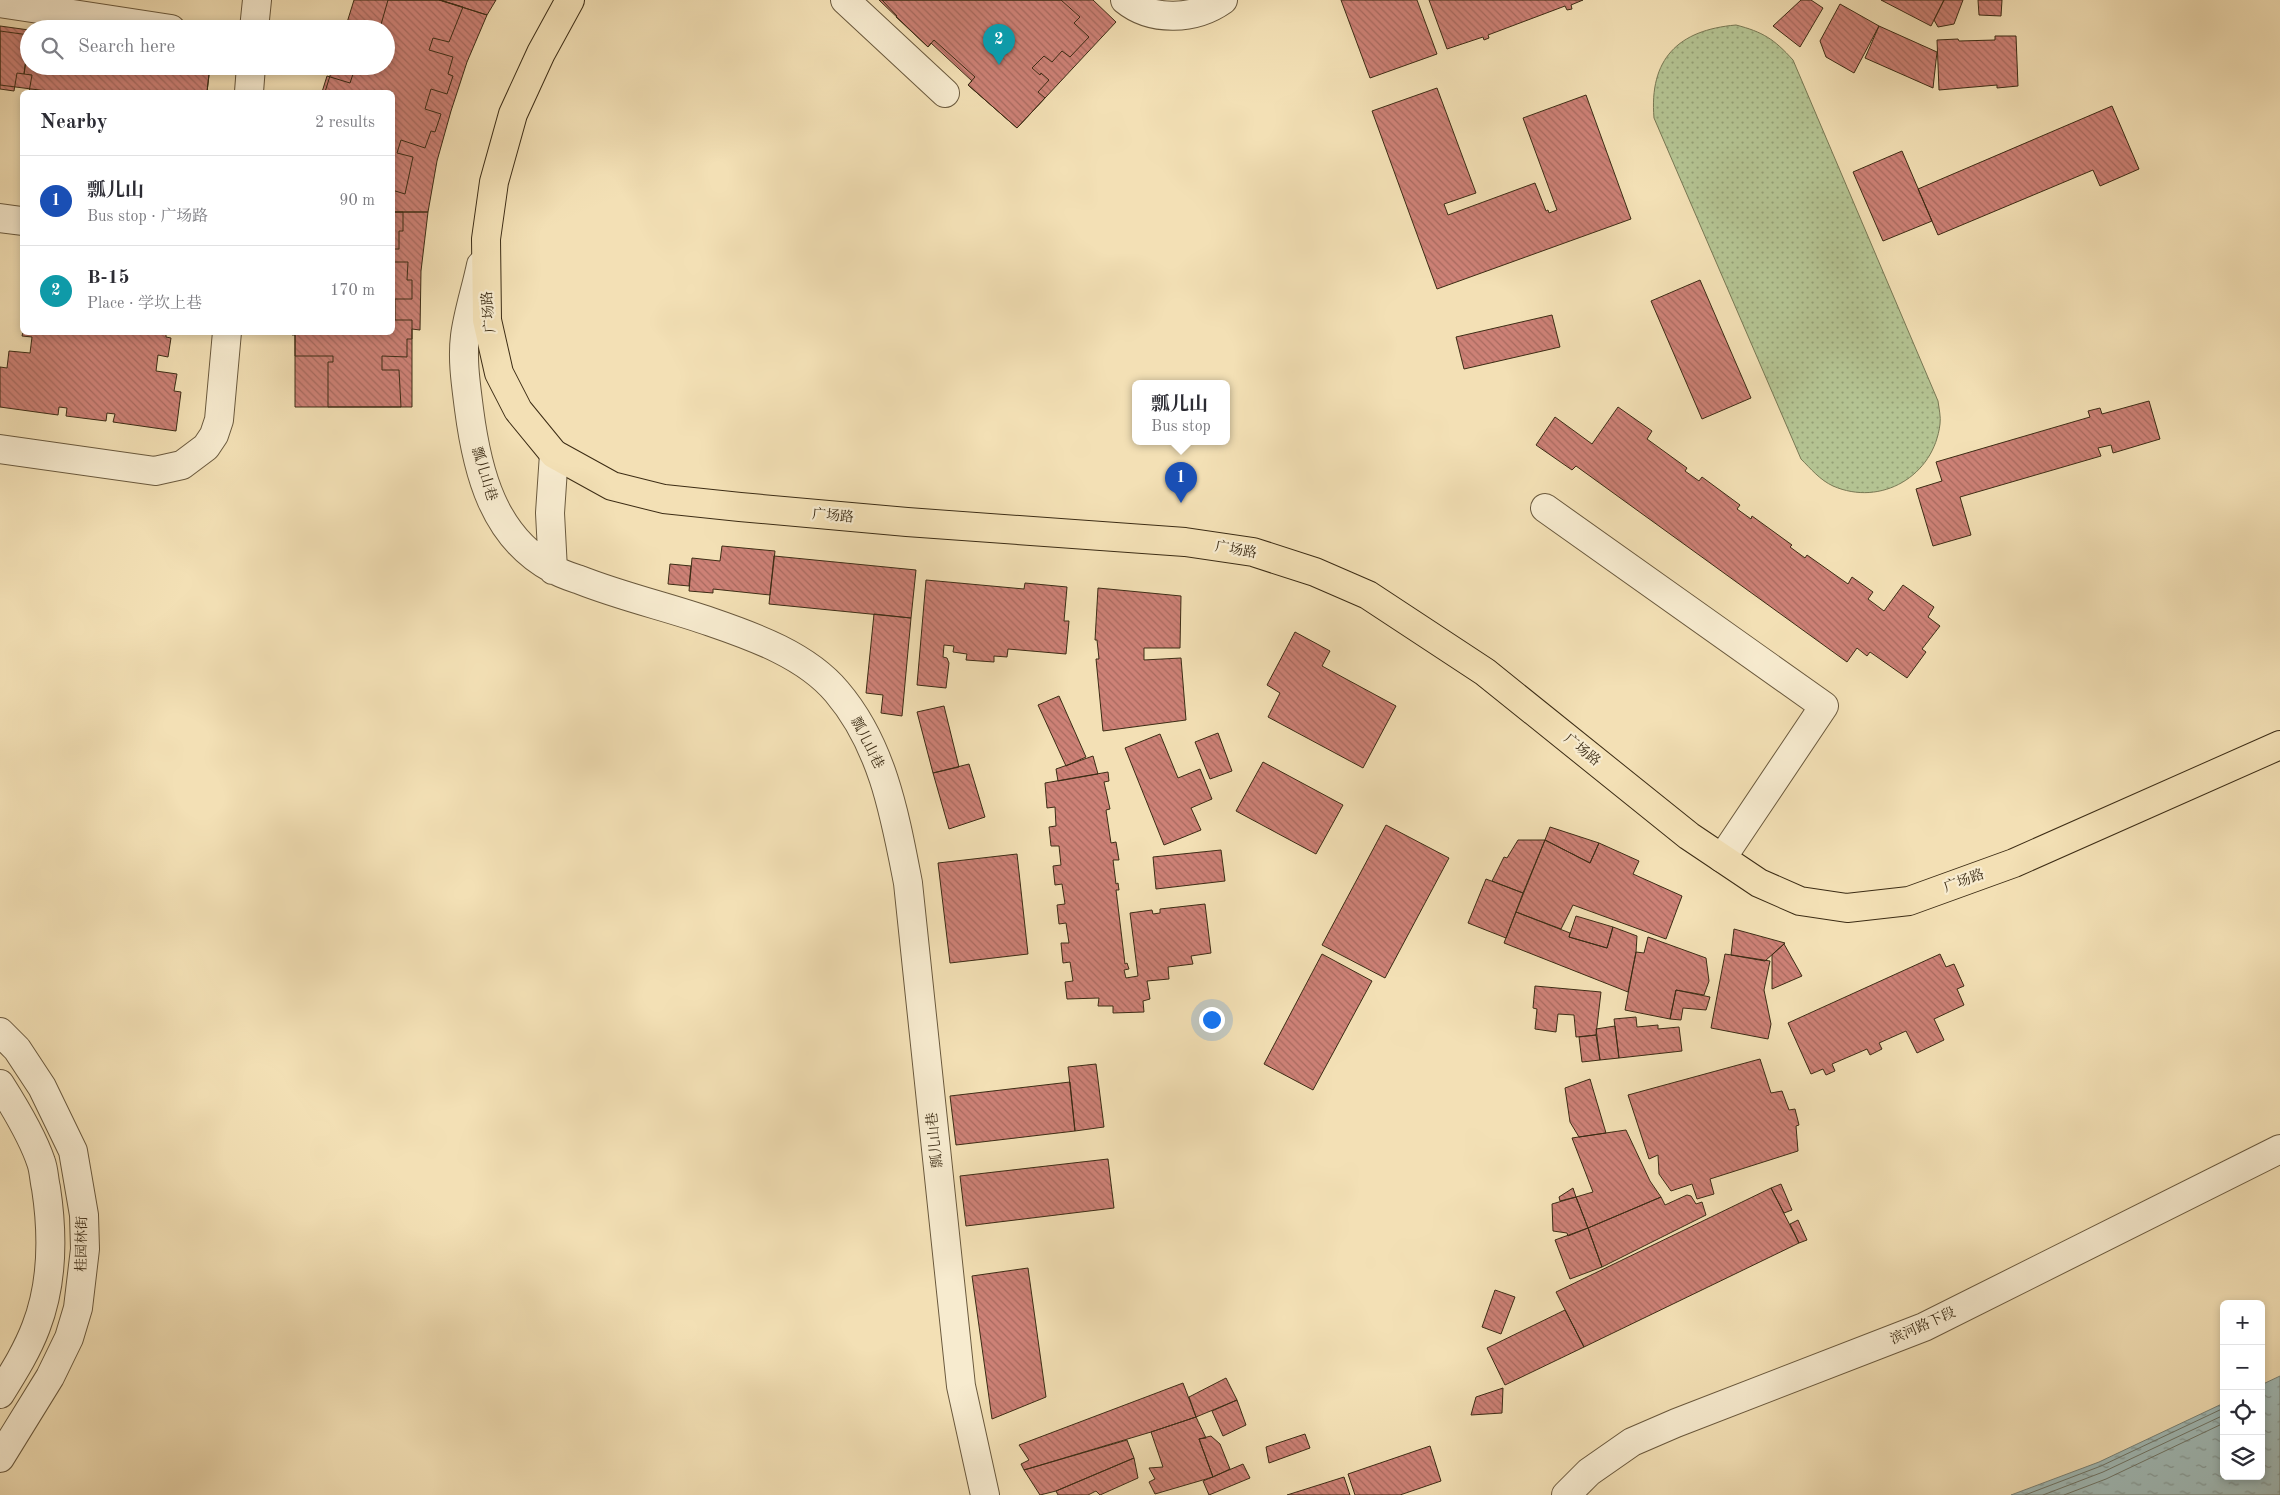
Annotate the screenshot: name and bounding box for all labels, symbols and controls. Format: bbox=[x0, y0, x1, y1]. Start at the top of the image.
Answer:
search box bbox=[20, 20, 395, 75]
pin: 2 bbox=[983, 24, 1015, 65]
icon: search bbox=[38, 34, 66, 62]
text: Search here bbox=[78, 38, 175, 57]
text: Nearby bbox=[40, 112, 108, 133]
text: 2 results bbox=[315, 115, 375, 131]
text: 瓢儿山 bbox=[87, 182, 144, 201]
text: 1 bbox=[51, 193, 61, 209]
text: 90 m bbox=[339, 193, 375, 209]
text: Bus stop · 广场路 bbox=[87, 209, 208, 225]
text: B-15 bbox=[87, 269, 130, 288]
text: 2 bbox=[51, 283, 61, 299]
text: 170 m bbox=[330, 283, 375, 299]
street label: 广场路 bbox=[479, 290, 498, 334]
text: Place · 学坎上巷 bbox=[87, 296, 202, 312]
popup bbox=[1132, 380, 1230, 445]
text: 瓢儿山 bbox=[1151, 396, 1208, 415]
text: Bus stop bbox=[1151, 419, 1211, 435]
street label: 瓢儿山巷 bbox=[469, 445, 500, 503]
pin: 1 bbox=[1165, 462, 1197, 503]
street label: 广场路 bbox=[811, 506, 855, 525]
street label: 广场路 bbox=[1214, 538, 1258, 561]
street label: 瓢儿山巷 bbox=[848, 714, 887, 771]
street label: 广场路 bbox=[1561, 731, 1603, 769]
street label: 广场路 bbox=[1942, 866, 1986, 895]
your location bbox=[1199, 1007, 1225, 1033]
street label: 瓢儿山巷 bbox=[924, 1111, 945, 1169]
street label: 桂园林街 bbox=[74, 1216, 89, 1272]
map controls bbox=[2220, 1300, 2265, 1480]
button: + bbox=[2220, 1300, 2265, 1345]
street label: 滨河路下段 bbox=[1888, 1304, 1958, 1347]
button: − bbox=[2220, 1345, 2265, 1390]
button: locate bbox=[2220, 1390, 2265, 1435]
button: layers bbox=[2220, 1435, 2265, 1480]

